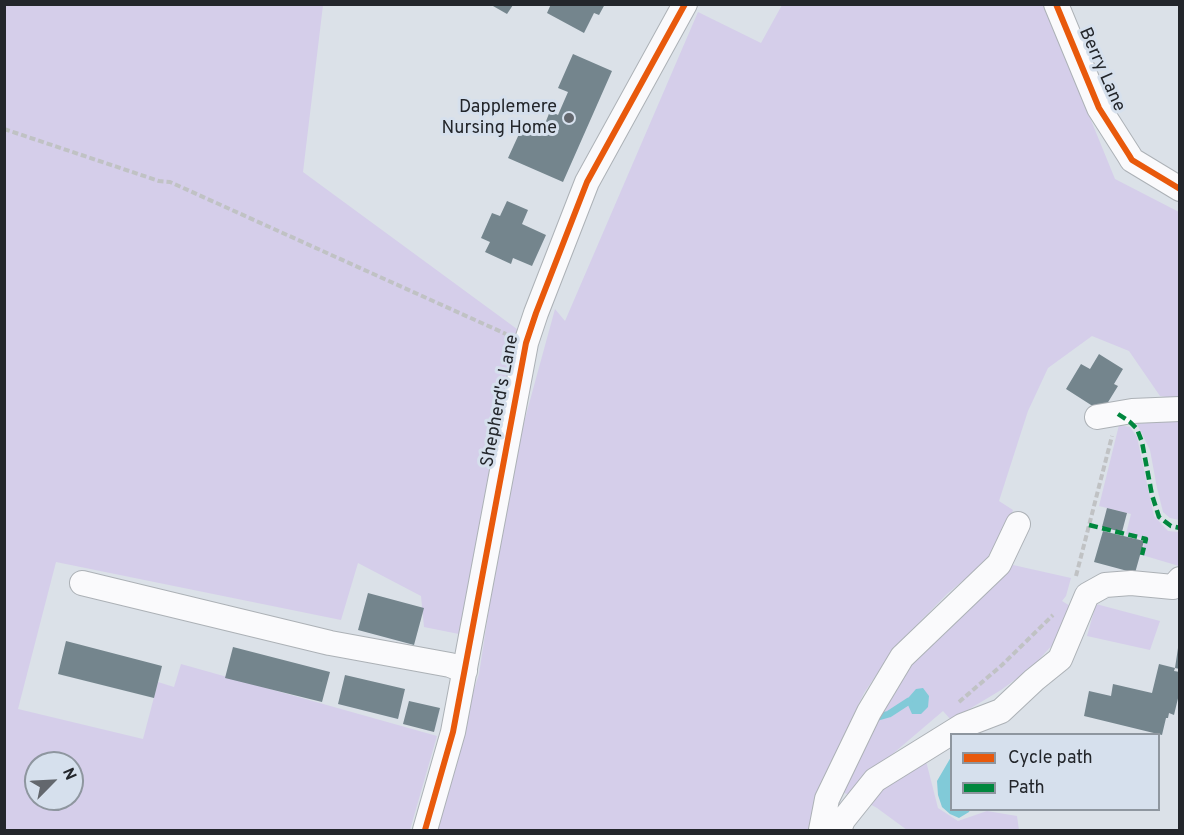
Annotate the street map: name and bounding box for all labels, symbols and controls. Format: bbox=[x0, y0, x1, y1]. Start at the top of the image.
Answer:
street label: Berry Lane bbox=[1073, 25, 1129, 115]
place label: Dapplemere Nursing Home bbox=[442, 97, 557, 140]
marker: Dapplemere Nursing Home bbox=[562, 111, 576, 125]
street label: Shepherd's Lane bbox=[478, 333, 524, 469]
legend bbox=[950, 733, 1160, 811]
text: Cycle path bbox=[1008, 747, 1093, 770]
north arrow bbox=[24, 751, 84, 811]
text: N bbox=[57, 765, 80, 784]
text: Path bbox=[1008, 777, 1045, 800]

